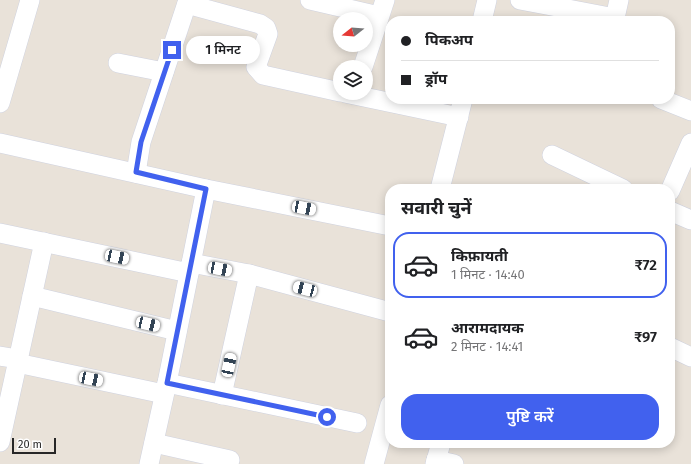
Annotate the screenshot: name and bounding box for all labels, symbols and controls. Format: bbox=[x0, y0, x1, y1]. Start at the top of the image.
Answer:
north arrow bbox=[333, 12, 373, 52]
map controls bbox=[333, 12, 373, 100]
text: पिकअप bbox=[425, 31, 473, 49]
callout: 1 मिनट bbox=[186, 36, 260, 64]
route end bbox=[163, 41, 181, 59]
text: 1 मिनट bbox=[205, 42, 241, 57]
button: layers bbox=[333, 60, 373, 100]
text: ड्रॉप bbox=[425, 70, 447, 88]
text: सवारी चुनें bbox=[401, 197, 472, 219]
car bbox=[291, 200, 317, 216]
icon: car bbox=[403, 247, 439, 283]
text: किफ़ायती bbox=[451, 247, 508, 265]
car bbox=[104, 249, 130, 265]
text: ₹72 bbox=[634, 256, 657, 274]
car bbox=[207, 261, 233, 277]
text: 1 मिनट · 14:40 bbox=[451, 267, 525, 282]
car bbox=[292, 280, 318, 298]
car bbox=[135, 315, 161, 333]
icon: car bbox=[403, 319, 439, 355]
text: आरामदायक bbox=[451, 319, 524, 337]
text: ₹97 bbox=[634, 328, 657, 346]
text: 2 मिनट · 14:41 bbox=[451, 339, 523, 354]
car bbox=[221, 352, 237, 378]
car bbox=[78, 371, 104, 387]
button: पुष्टि करें bbox=[401, 394, 659, 440]
route start bbox=[318, 408, 336, 426]
scale bar bbox=[12, 436, 56, 455]
text: 20 m bbox=[18, 438, 42, 451]

